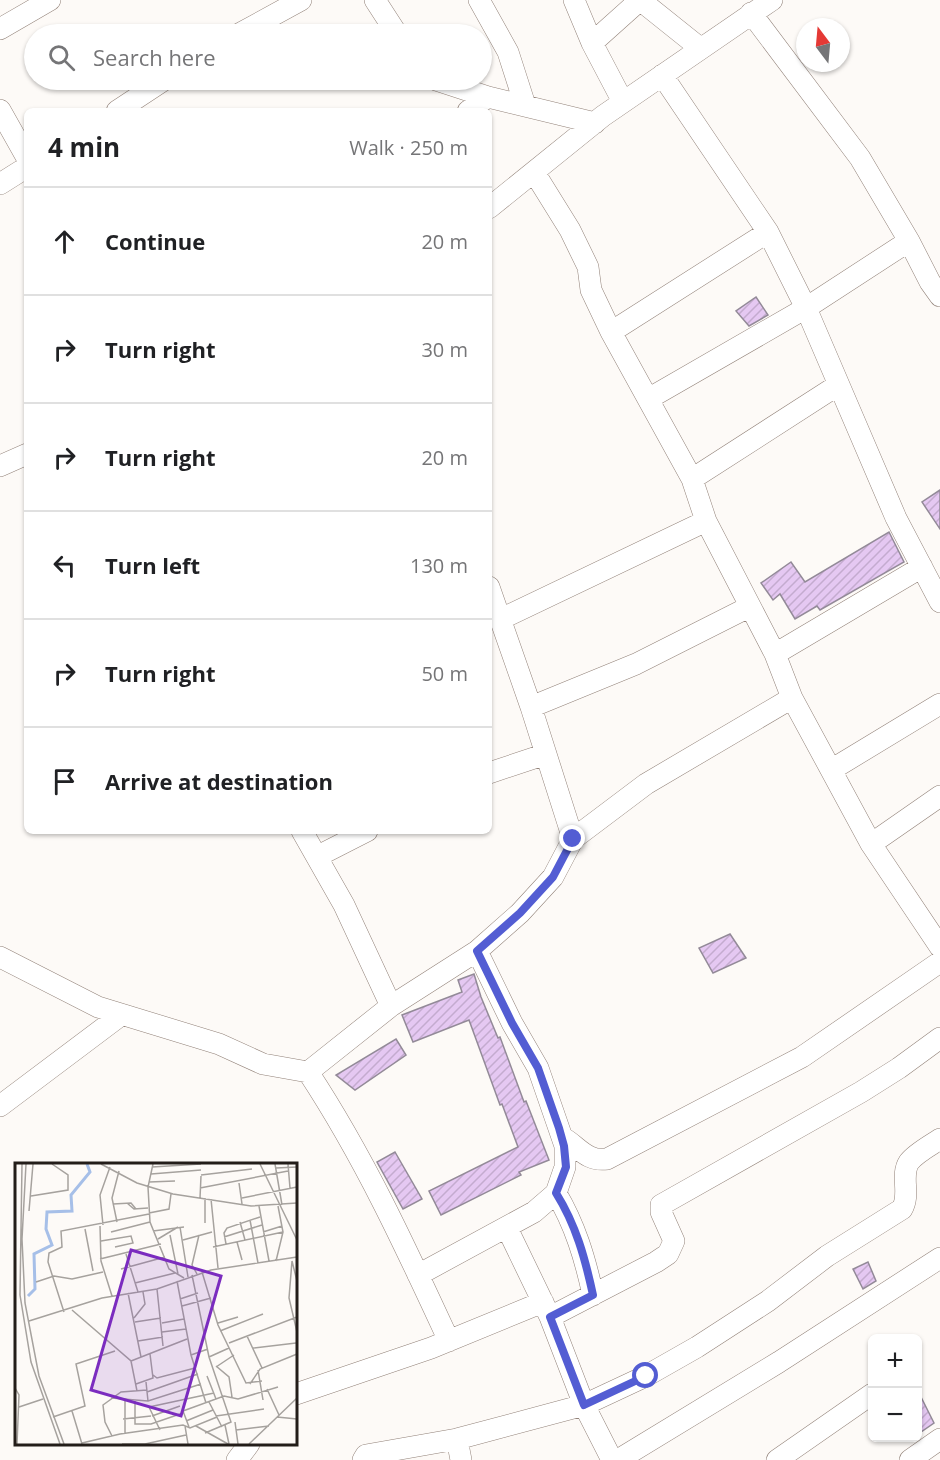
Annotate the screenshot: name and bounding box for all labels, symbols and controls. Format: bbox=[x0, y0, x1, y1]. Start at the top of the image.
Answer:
north arrow bbox=[796, 18, 850, 72]
search box bbox=[24, 24, 492, 90]
icon: search bbox=[45, 41, 78, 74]
text: Search here bbox=[93, 42, 216, 72]
text: 4 min bbox=[48, 129, 120, 165]
text: Walk · 250 m bbox=[349, 134, 468, 161]
icon: ahead bbox=[48, 225, 81, 258]
text: Continue bbox=[105, 226, 205, 256]
text: 20 m bbox=[421, 228, 468, 255]
icon: right bbox=[48, 333, 81, 366]
text: Turn right bbox=[105, 334, 216, 364]
text: 30 m bbox=[421, 336, 468, 363]
icon: right bbox=[48, 441, 81, 474]
text: Turn right bbox=[105, 442, 216, 472]
text: 20 m bbox=[421, 444, 468, 471]
icon: left bbox=[48, 549, 81, 582]
text: Turn left bbox=[105, 550, 200, 580]
text: 130 m bbox=[410, 552, 468, 579]
icon: right bbox=[48, 657, 81, 690]
text: Turn right bbox=[105, 658, 216, 688]
text: 50 m bbox=[421, 660, 468, 687]
icon: arrive bbox=[48, 765, 81, 798]
text: Arrive at destination bbox=[105, 766, 333, 796]
route end bbox=[559, 825, 585, 851]
inset map bbox=[15, 1163, 297, 1445]
map controls bbox=[868, 1334, 922, 1442]
button: + bbox=[868, 1334, 922, 1388]
route start bbox=[632, 1362, 658, 1388]
button: − bbox=[868, 1388, 922, 1442]

